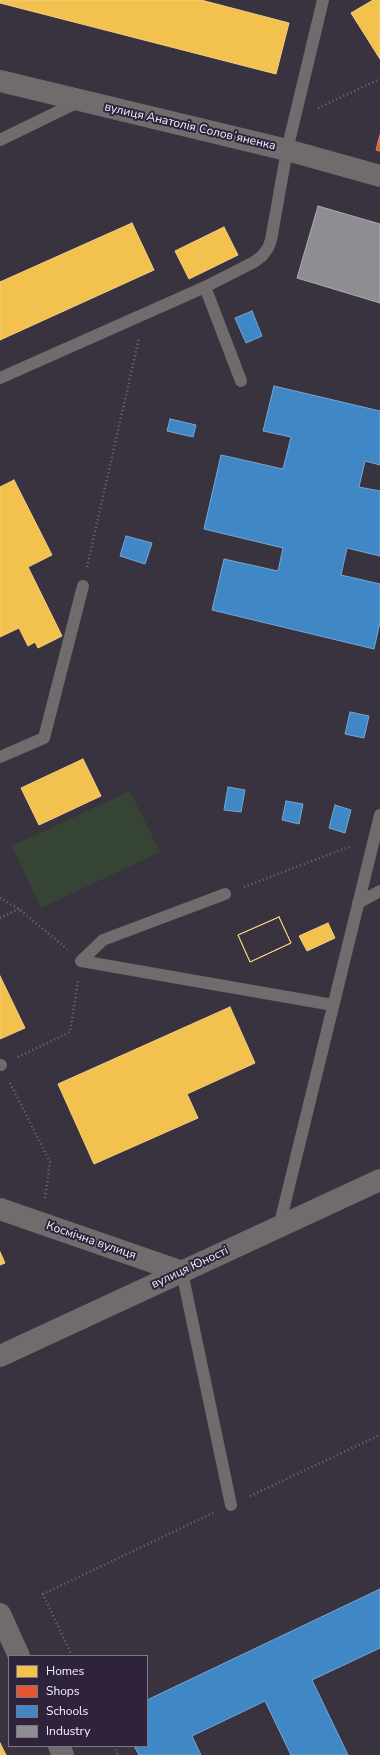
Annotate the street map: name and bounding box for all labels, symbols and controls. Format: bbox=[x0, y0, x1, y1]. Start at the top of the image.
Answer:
street label: вулиця Анатолія Соловʼяненка bbox=[103, 100, 277, 154]
street label: Космічна вулиця bbox=[44, 1219, 138, 1263]
street label: вулиця Юності bbox=[149, 1244, 231, 1292]
legend bbox=[8, 1655, 148, 1747]
text: Homes bbox=[46, 1663, 84, 1679]
text: Shops bbox=[46, 1683, 80, 1699]
text: Schools bbox=[46, 1703, 88, 1719]
text: Industry bbox=[46, 1723, 90, 1739]

